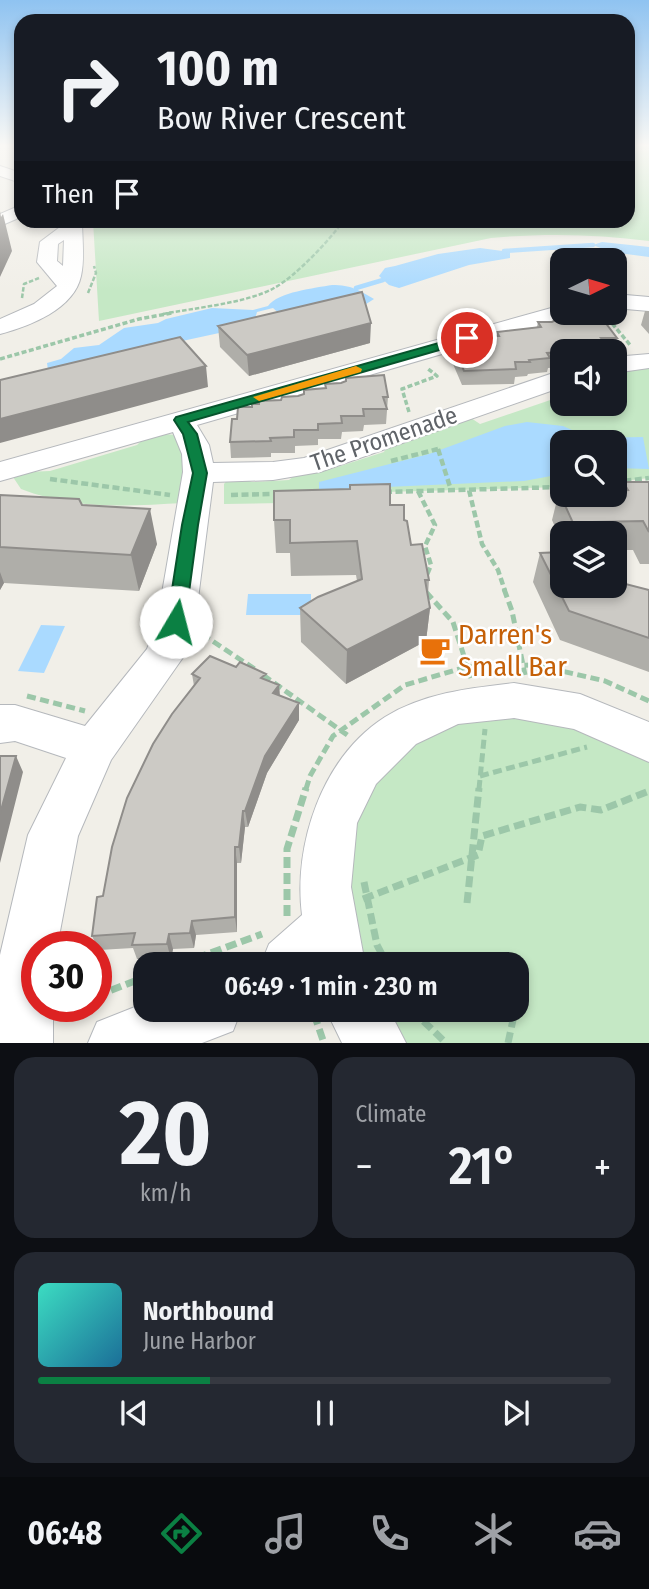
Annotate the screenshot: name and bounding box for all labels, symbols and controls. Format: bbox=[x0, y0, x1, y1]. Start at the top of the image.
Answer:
text: 100 m bbox=[157, 39, 279, 98]
icon: right bbox=[42, 42, 133, 133]
text: Bow River Crescent bbox=[157, 99, 406, 137]
icon: arrive bbox=[108, 175, 146, 213]
text: Then bbox=[42, 179, 94, 210]
north arrow bbox=[550, 248, 626, 326]
map controls bbox=[550, 248, 627, 598]
pin bbox=[437, 308, 497, 368]
icon: arrive bbox=[448, 319, 486, 357]
button: sound bbox=[550, 339, 627, 416]
street label: The Promenade bbox=[307, 401, 461, 477]
button: search bbox=[550, 430, 627, 507]
button: layers bbox=[550, 521, 627, 598]
position arrow bbox=[139, 585, 213, 659]
place label: Darren's Small Bar bbox=[458, 618, 567, 683]
cafe icon: Darren's Small Bar bbox=[418, 633, 452, 667]
speed limit sign: 30 bbox=[21, 931, 112, 1022]
text: 06:49 · 1 min · 230 m bbox=[224, 971, 438, 1002]
text: 20 bbox=[120, 1079, 212, 1188]
text: Climate bbox=[356, 1100, 426, 1128]
text: 21° bbox=[449, 1135, 518, 1198]
text: − bbox=[356, 1144, 373, 1190]
text: + bbox=[594, 1144, 611, 1190]
text: km/h bbox=[140, 1179, 191, 1207]
text: Northbound bbox=[143, 1296, 274, 1327]
text: June Harbor bbox=[143, 1327, 256, 1355]
icon: previous bbox=[115, 1394, 153, 1432]
icon: pause bbox=[306, 1394, 344, 1432]
icon: next bbox=[497, 1394, 535, 1432]
icon: directions bbox=[157, 1509, 206, 1558]
icon: music bbox=[261, 1509, 310, 1558]
icon: phone bbox=[365, 1509, 414, 1558]
icon: climate bbox=[469, 1509, 518, 1558]
icon: car bbox=[573, 1509, 622, 1558]
text: 06:48 bbox=[27, 1514, 102, 1552]

